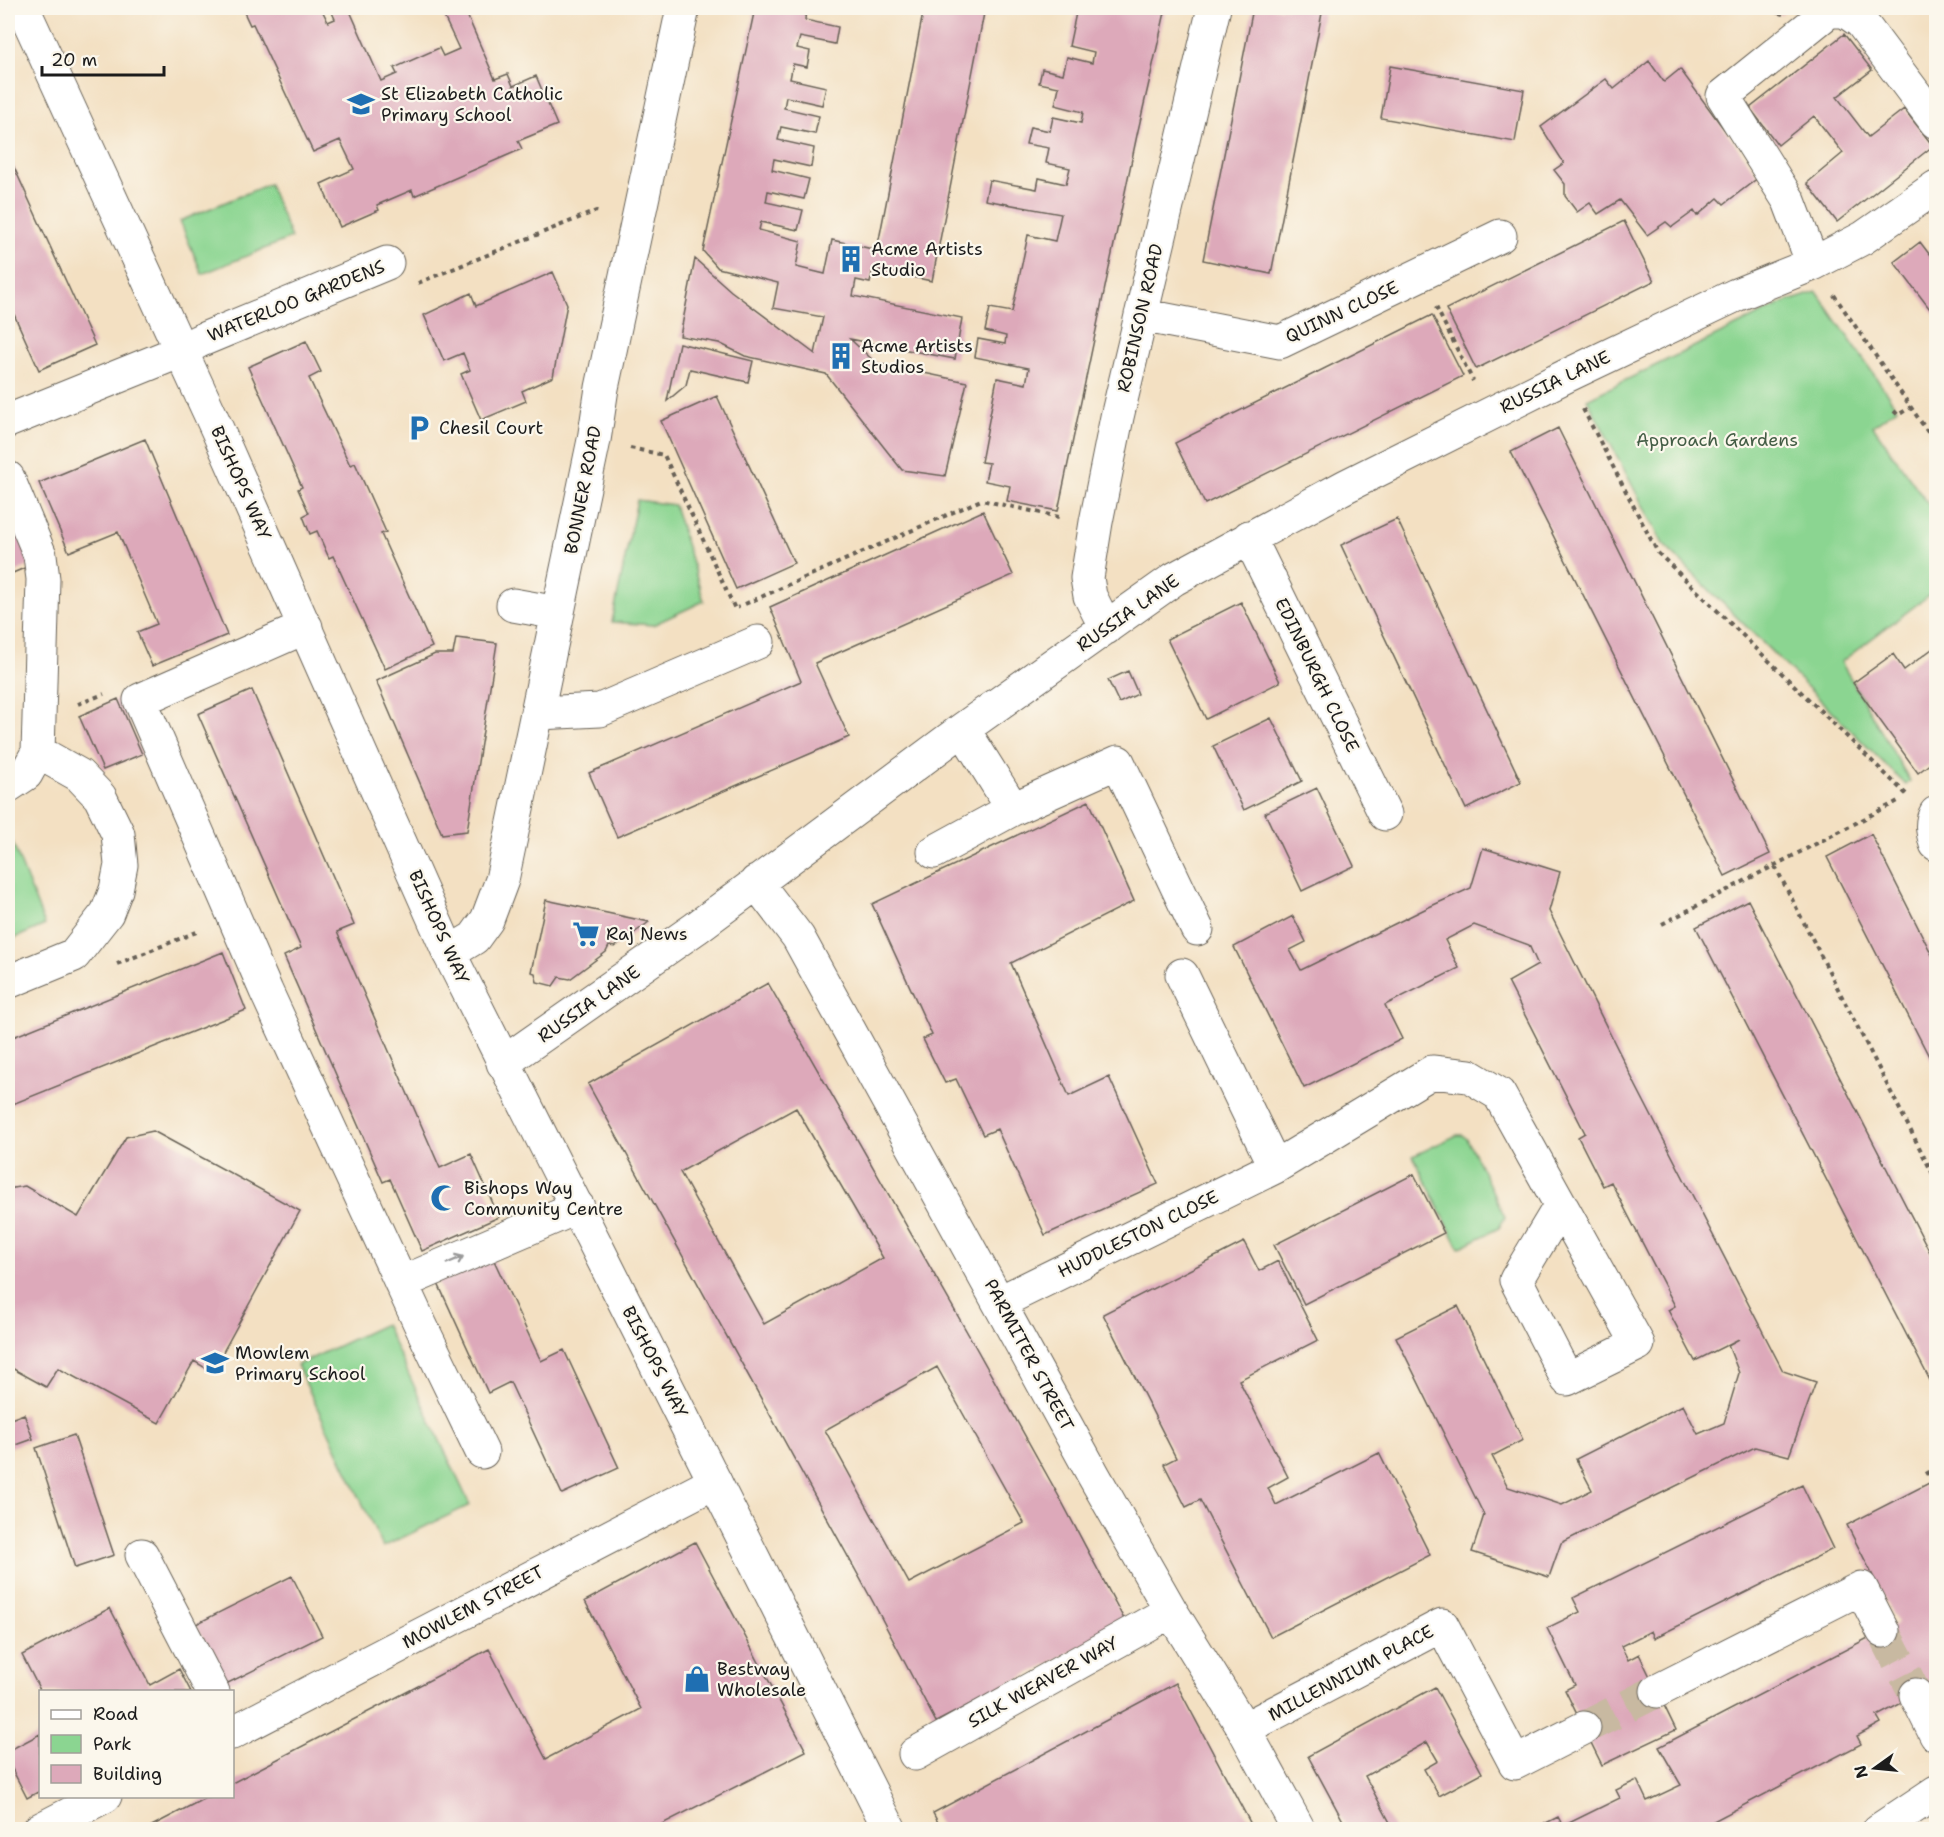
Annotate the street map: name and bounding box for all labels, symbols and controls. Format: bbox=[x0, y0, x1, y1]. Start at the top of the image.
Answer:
scale bar bbox=[42, 39, 164, 77]
text: 20 m bbox=[51, 48, 97, 72]
place label: St Elizabeth Catholic Primary School bbox=[381, 82, 563, 127]
school or university icon: St Elizabeth Catholic Primary School bbox=[346, 89, 376, 119]
place label: Acme Artists Studio bbox=[871, 237, 983, 282]
street label: ROBINSON ROAD bbox=[1111, 241, 1169, 395]
building icon: Acme Artists Studio bbox=[836, 244, 866, 274]
street label: WATERLOO GARDENS bbox=[204, 254, 388, 348]
street label: QUINN CLOSE bbox=[1281, 275, 1403, 349]
place label: Acme Artists Studios bbox=[861, 334, 973, 379]
building icon: Acme Artists Studios bbox=[826, 341, 856, 371]
street label: RUSSIA LANE bbox=[1496, 345, 1614, 419]
parking icon: Chesil Court bbox=[404, 413, 434, 443]
place label: Chesil Court bbox=[439, 416, 544, 440]
street label: BISHOPS WAY bbox=[205, 422, 277, 544]
street label: BONNER ROAD bbox=[559, 424, 607, 556]
park label: Approach Gardens bbox=[1636, 428, 1798, 452]
street label: RUSSIA LANE bbox=[1072, 569, 1184, 657]
street label: EDINBURGH CLOSE bbox=[1269, 594, 1365, 756]
street label: BISHOPS WAY bbox=[403, 866, 475, 988]
supermarket icon: Raj News bbox=[571, 919, 601, 949]
place label: Raj News bbox=[606, 922, 688, 946]
street label: RUSSIA LANE bbox=[533, 960, 645, 1048]
place label: Bishops Way Community Centre bbox=[464, 1176, 623, 1221]
mosque icon: Bishops Way Community Centre bbox=[429, 1183, 459, 1213]
street label: HUDDLESTON CLOSE bbox=[1054, 1185, 1222, 1283]
one-way arrow bbox=[445, 1254, 463, 1265]
street label: PARMITER STREET bbox=[979, 1275, 1079, 1435]
street label: BISHOPS WAY bbox=[617, 1302, 694, 1422]
place label: Mowlem Primary School bbox=[235, 1341, 366, 1386]
school or university icon: Mowlem Primary School bbox=[200, 1348, 230, 1378]
street label: MOWLEM STREET bbox=[398, 1560, 548, 1654]
street label: MILLENNIUM PLACE bbox=[1264, 1619, 1438, 1727]
street label: SILK WEAVER WAY bbox=[963, 1631, 1123, 1733]
place label: Bestway Wholesale bbox=[717, 1657, 806, 1702]
shop icon: Bestway Wholesale bbox=[682, 1664, 712, 1694]
legend bbox=[39, 1690, 234, 1798]
text: Road bbox=[93, 1702, 138, 1726]
text: Park bbox=[93, 1732, 132, 1756]
north arrow bbox=[1845, 1738, 1905, 1798]
text: Building bbox=[93, 1762, 162, 1786]
text: N bbox=[1849, 1763, 1873, 1781]

